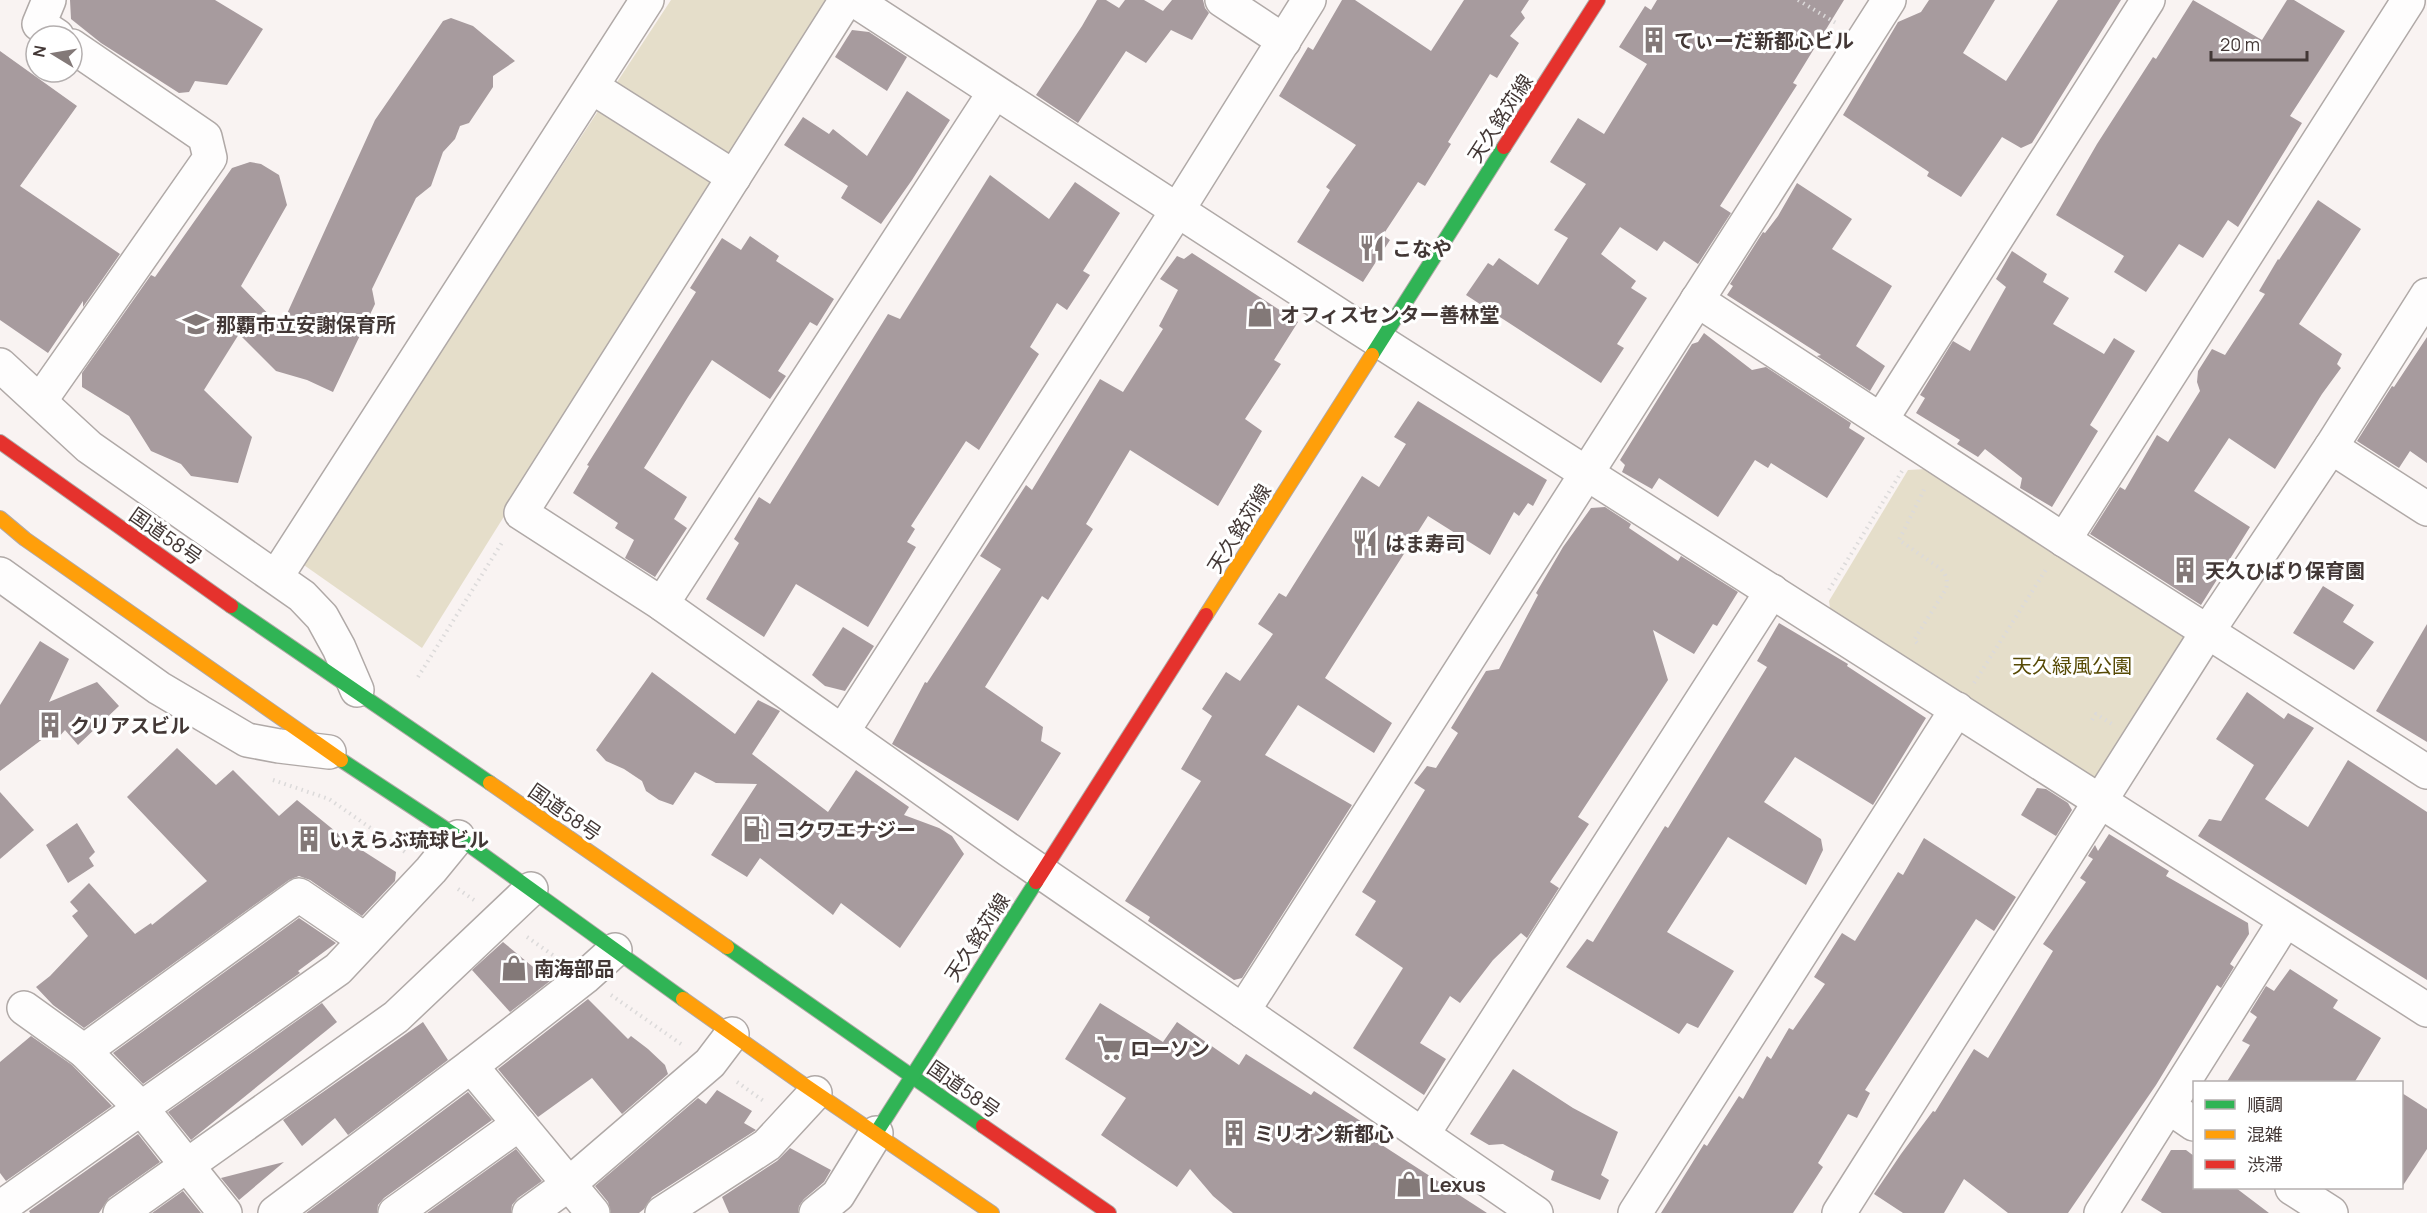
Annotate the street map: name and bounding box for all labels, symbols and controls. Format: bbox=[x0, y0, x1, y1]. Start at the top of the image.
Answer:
north arrow bbox=[24, 24, 84, 84]
scale bar bbox=[2211, 24, 2307, 62]
building icon: てぃーだ新都心ビル bbox=[1639, 25, 1669, 55]
place label: てぃーだ新都心ビル bbox=[1674, 27, 1854, 54]
text: 20 m bbox=[2220, 32, 2260, 56]
text: N bbox=[27, 43, 51, 59]
street label: 天久銘苅線 bbox=[1461, 69, 1539, 167]
restaurant icon: こなや bbox=[1357, 233, 1387, 263]
place label: こなや bbox=[1392, 235, 1452, 262]
shop icon: オフィスセンター善林堂 bbox=[1245, 299, 1275, 329]
place label: オフィスセンター善林堂 bbox=[1280, 301, 1500, 328]
school or university icon: 那覇市立安謝保育所 bbox=[181, 309, 211, 339]
place label: 那覇市立安謝保育所 bbox=[216, 311, 396, 338]
street label: 天久銘苅線 bbox=[1201, 478, 1277, 578]
street label: 国道58号 bbox=[124, 501, 208, 571]
restaurant icon: はま寿司 bbox=[1350, 528, 1380, 558]
place label: はま寿司 bbox=[1385, 530, 1465, 557]
building icon: 天久ひばり保育園 bbox=[2170, 555, 2200, 585]
place label: 天久ひばり保育園 bbox=[2205, 557, 2365, 584]
park label: 天久緑風公園 bbox=[2012, 652, 2132, 679]
building icon: クリアスビル bbox=[35, 710, 65, 740]
place label: クリアスビル bbox=[70, 712, 190, 739]
street label: 国道58号 bbox=[523, 777, 607, 847]
fuel station icon: コクワエナジー bbox=[741, 814, 771, 844]
place label: コクワエナジー bbox=[776, 816, 916, 843]
building icon: いえらぶ琉球ビル bbox=[294, 824, 324, 854]
place label: いえらぶ琉球ビル bbox=[329, 826, 489, 853]
street label: 天久銘苅線 bbox=[938, 888, 1016, 986]
shop icon: 南海部品 bbox=[499, 953, 529, 983]
place label: 南海部品 bbox=[534, 955, 614, 982]
supermarket icon: ローソン bbox=[1095, 1033, 1125, 1063]
place label: ローソン bbox=[1130, 1035, 1210, 1062]
street label: 国道58号 bbox=[922, 1054, 1006, 1124]
legend bbox=[2193, 1081, 2403, 1189]
text: 順調 bbox=[2247, 1092, 2283, 1116]
building icon: ミリオン新都心 bbox=[1219, 1118, 1249, 1148]
place label: ミリオン新都心 bbox=[1254, 1120, 1394, 1147]
text: 混雑 bbox=[2247, 1122, 2283, 1146]
text: 渋滞 bbox=[2247, 1152, 2283, 1176]
shop icon: Lexus bbox=[1394, 1169, 1424, 1199]
place label: Lexus bbox=[1429, 1171, 1486, 1198]

